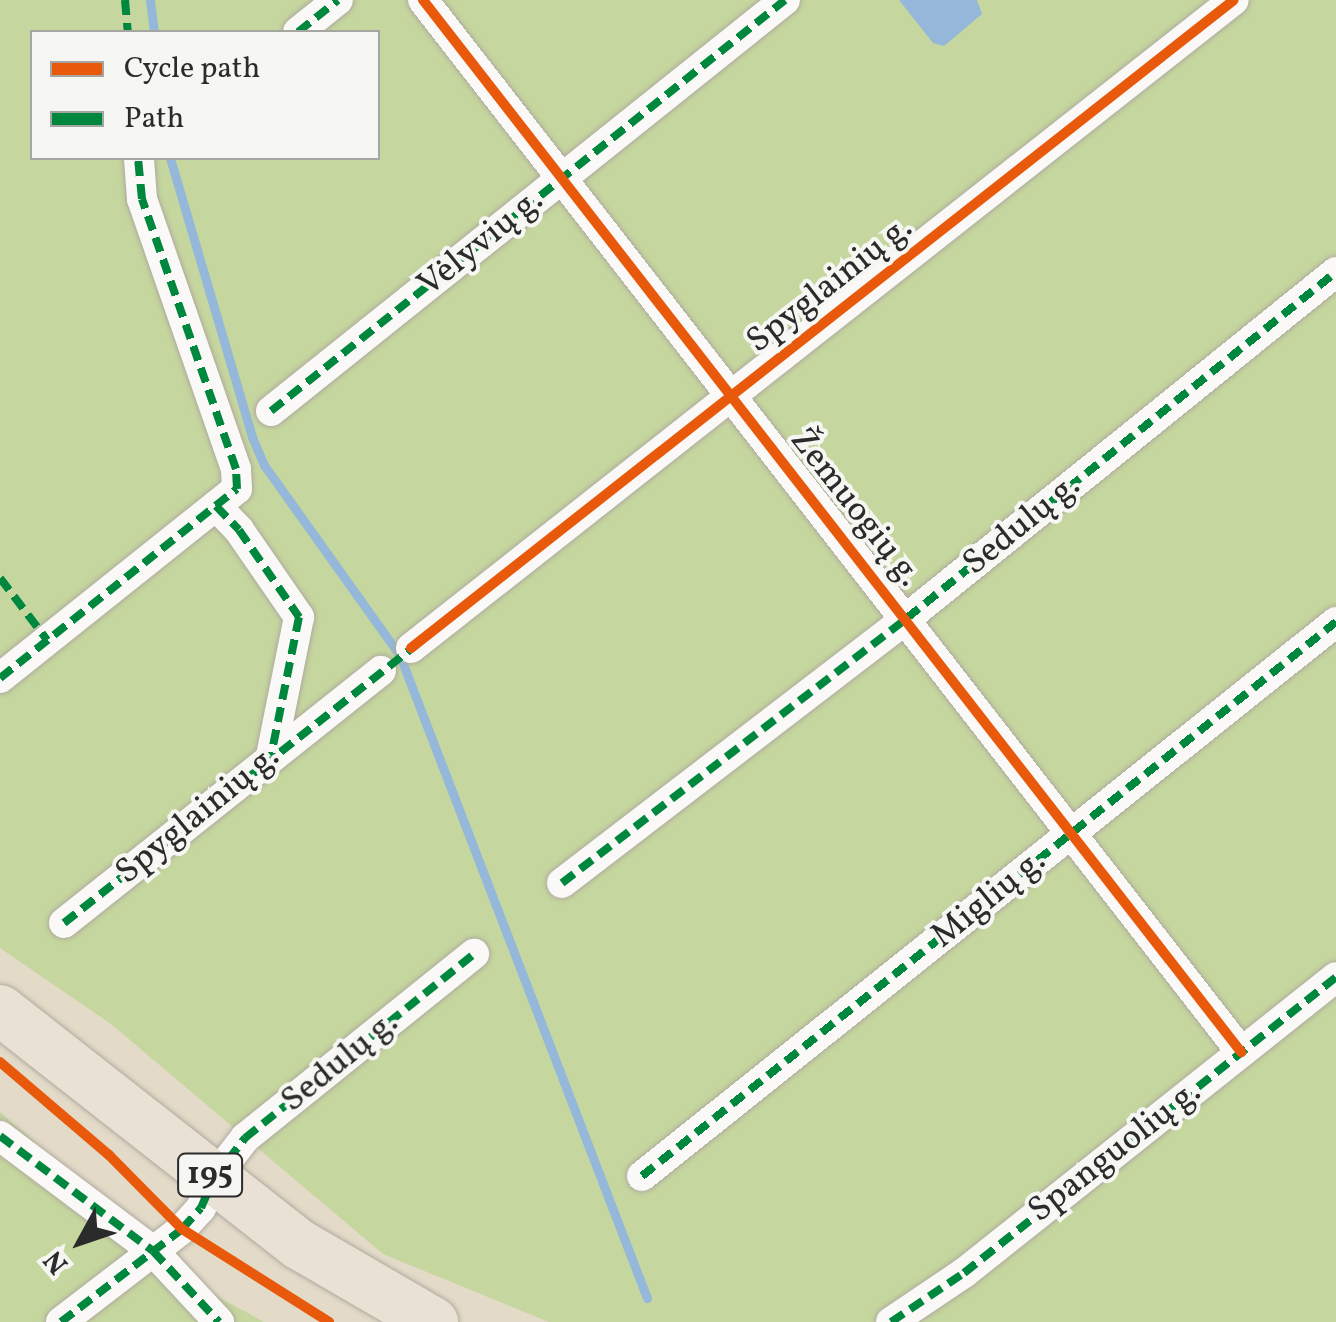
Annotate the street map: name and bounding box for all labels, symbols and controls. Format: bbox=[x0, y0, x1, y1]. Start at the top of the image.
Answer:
legend bbox=[30, 30, 380, 160]
text: Cycle path bbox=[124, 48, 260, 90]
text: Path bbox=[124, 98, 184, 140]
street label: Vėlyvių g. bbox=[410, 180, 552, 306]
street label: Spyglainių g. bbox=[739, 207, 921, 363]
street label: Žemuogių g. bbox=[780, 420, 930, 596]
street label: Sedulų g. bbox=[955, 465, 1089, 585]
street label: Spyglainių g. bbox=[108, 736, 288, 894]
street label: Miglių g. bbox=[923, 840, 1055, 958]
street label: Sedulų g. bbox=[273, 1002, 407, 1122]
street label: Spanguolių g. bbox=[1020, 1072, 1210, 1232]
road number: 195 bbox=[175, 1148, 245, 1202]
north arrow bbox=[30, 1192, 130, 1292]
text: N bbox=[35, 1241, 78, 1282]

